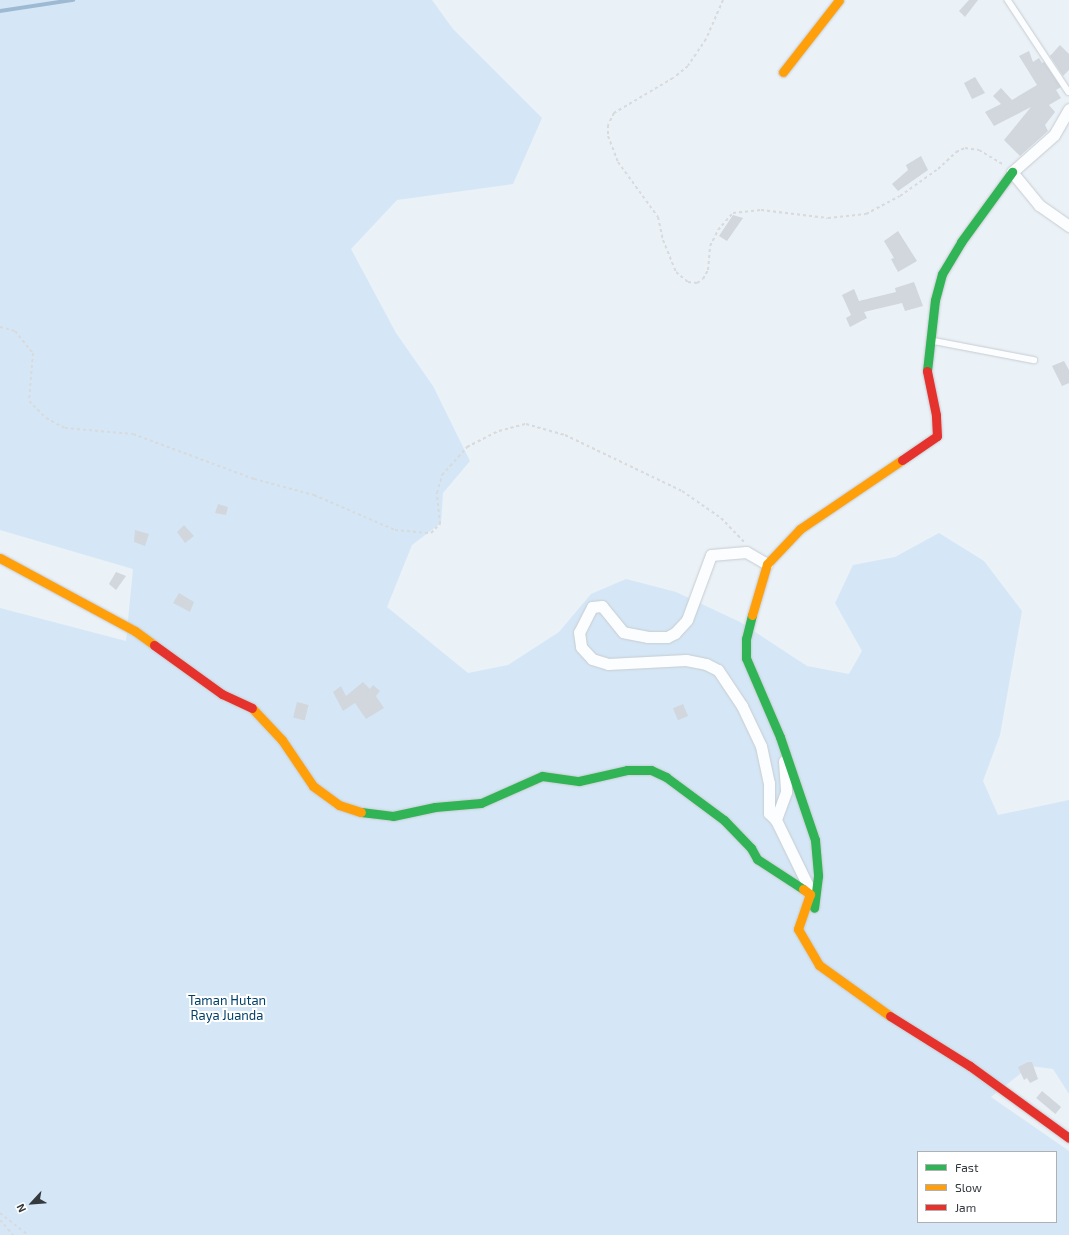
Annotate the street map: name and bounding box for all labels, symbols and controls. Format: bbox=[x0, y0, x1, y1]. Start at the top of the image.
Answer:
park label: Taman Hutan Raya Juanda bbox=[188, 993, 266, 1024]
legend bbox=[917, 1151, 1057, 1223]
text: Fast bbox=[955, 1160, 978, 1174]
text: Slow bbox=[955, 1180, 982, 1194]
north arrow bbox=[12, 1183, 52, 1223]
text: Jam bbox=[955, 1200, 976, 1214]
text: N bbox=[13, 1202, 28, 1215]

